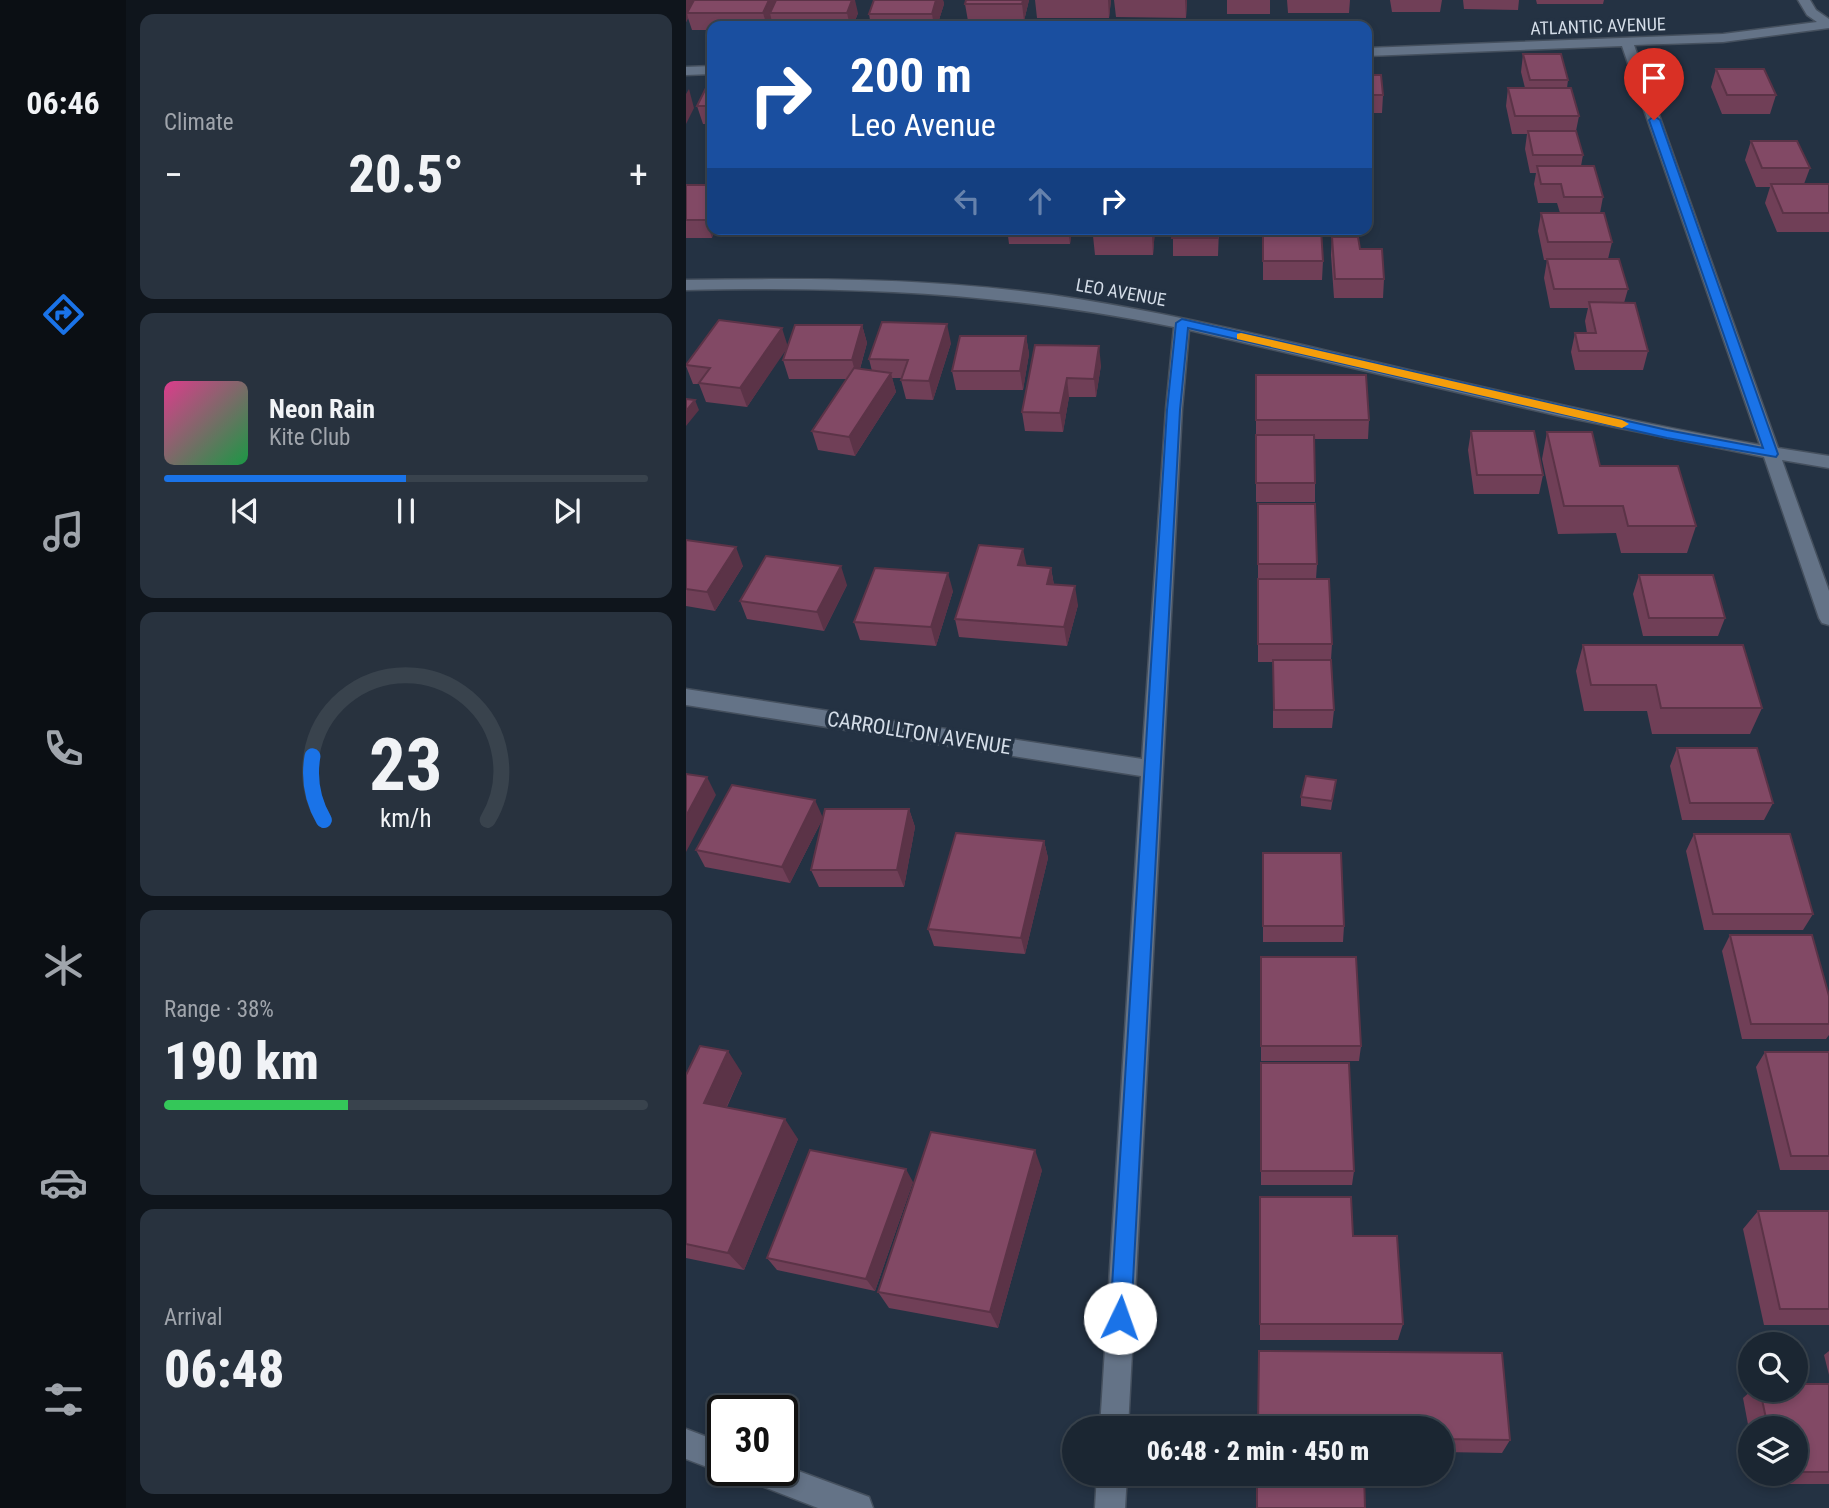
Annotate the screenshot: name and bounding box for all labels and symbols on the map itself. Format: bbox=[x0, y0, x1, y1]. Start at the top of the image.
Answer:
street label: ATLANTIC AVENUE bbox=[1530, 13, 1666, 39]
pin bbox=[1624, 48, 1684, 120]
street label: LEO AVENUE bbox=[1074, 274, 1168, 310]
street label: CARROLLTON AVENUE bbox=[825, 707, 1013, 759]
position arrow bbox=[1083, 1281, 1157, 1355]
speed limit sign: 30 bbox=[707, 1395, 798, 1486]

